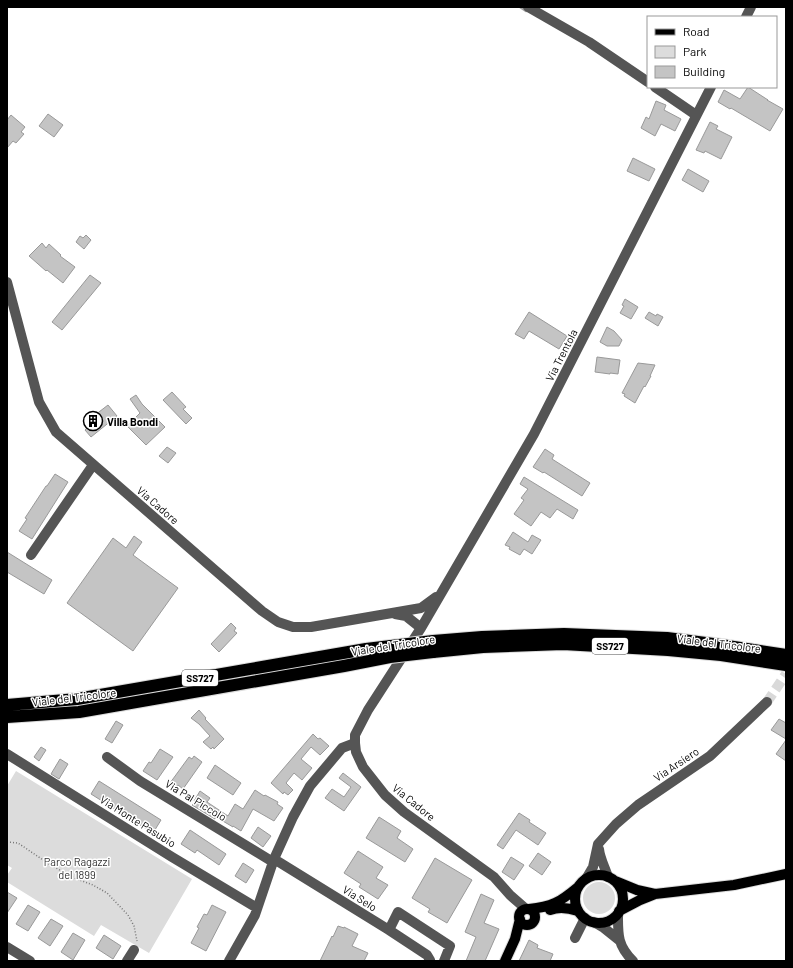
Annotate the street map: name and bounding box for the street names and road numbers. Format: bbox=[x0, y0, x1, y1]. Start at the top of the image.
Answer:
street label: Via Trentola bbox=[542, 327, 580, 383]
street label: Via Cadore bbox=[134, 483, 182, 527]
street label: Viale del Tricolore bbox=[676, 631, 762, 655]
street label: Viale del Tricolore bbox=[350, 632, 436, 658]
road number: SS727 bbox=[592, 638, 628, 654]
road number: SS727 bbox=[182, 670, 218, 686]
street label: Viale del Tricolore bbox=[31, 685, 117, 709]
street label: Via Arsiero bbox=[651, 744, 701, 784]
street label: Via Pal Piccolo bbox=[163, 777, 229, 823]
street label: Via Cadore bbox=[390, 781, 438, 823]
street label: Via Monte Pasubio bbox=[98, 792, 178, 850]
street label: Via Selo bbox=[340, 882, 380, 914]

